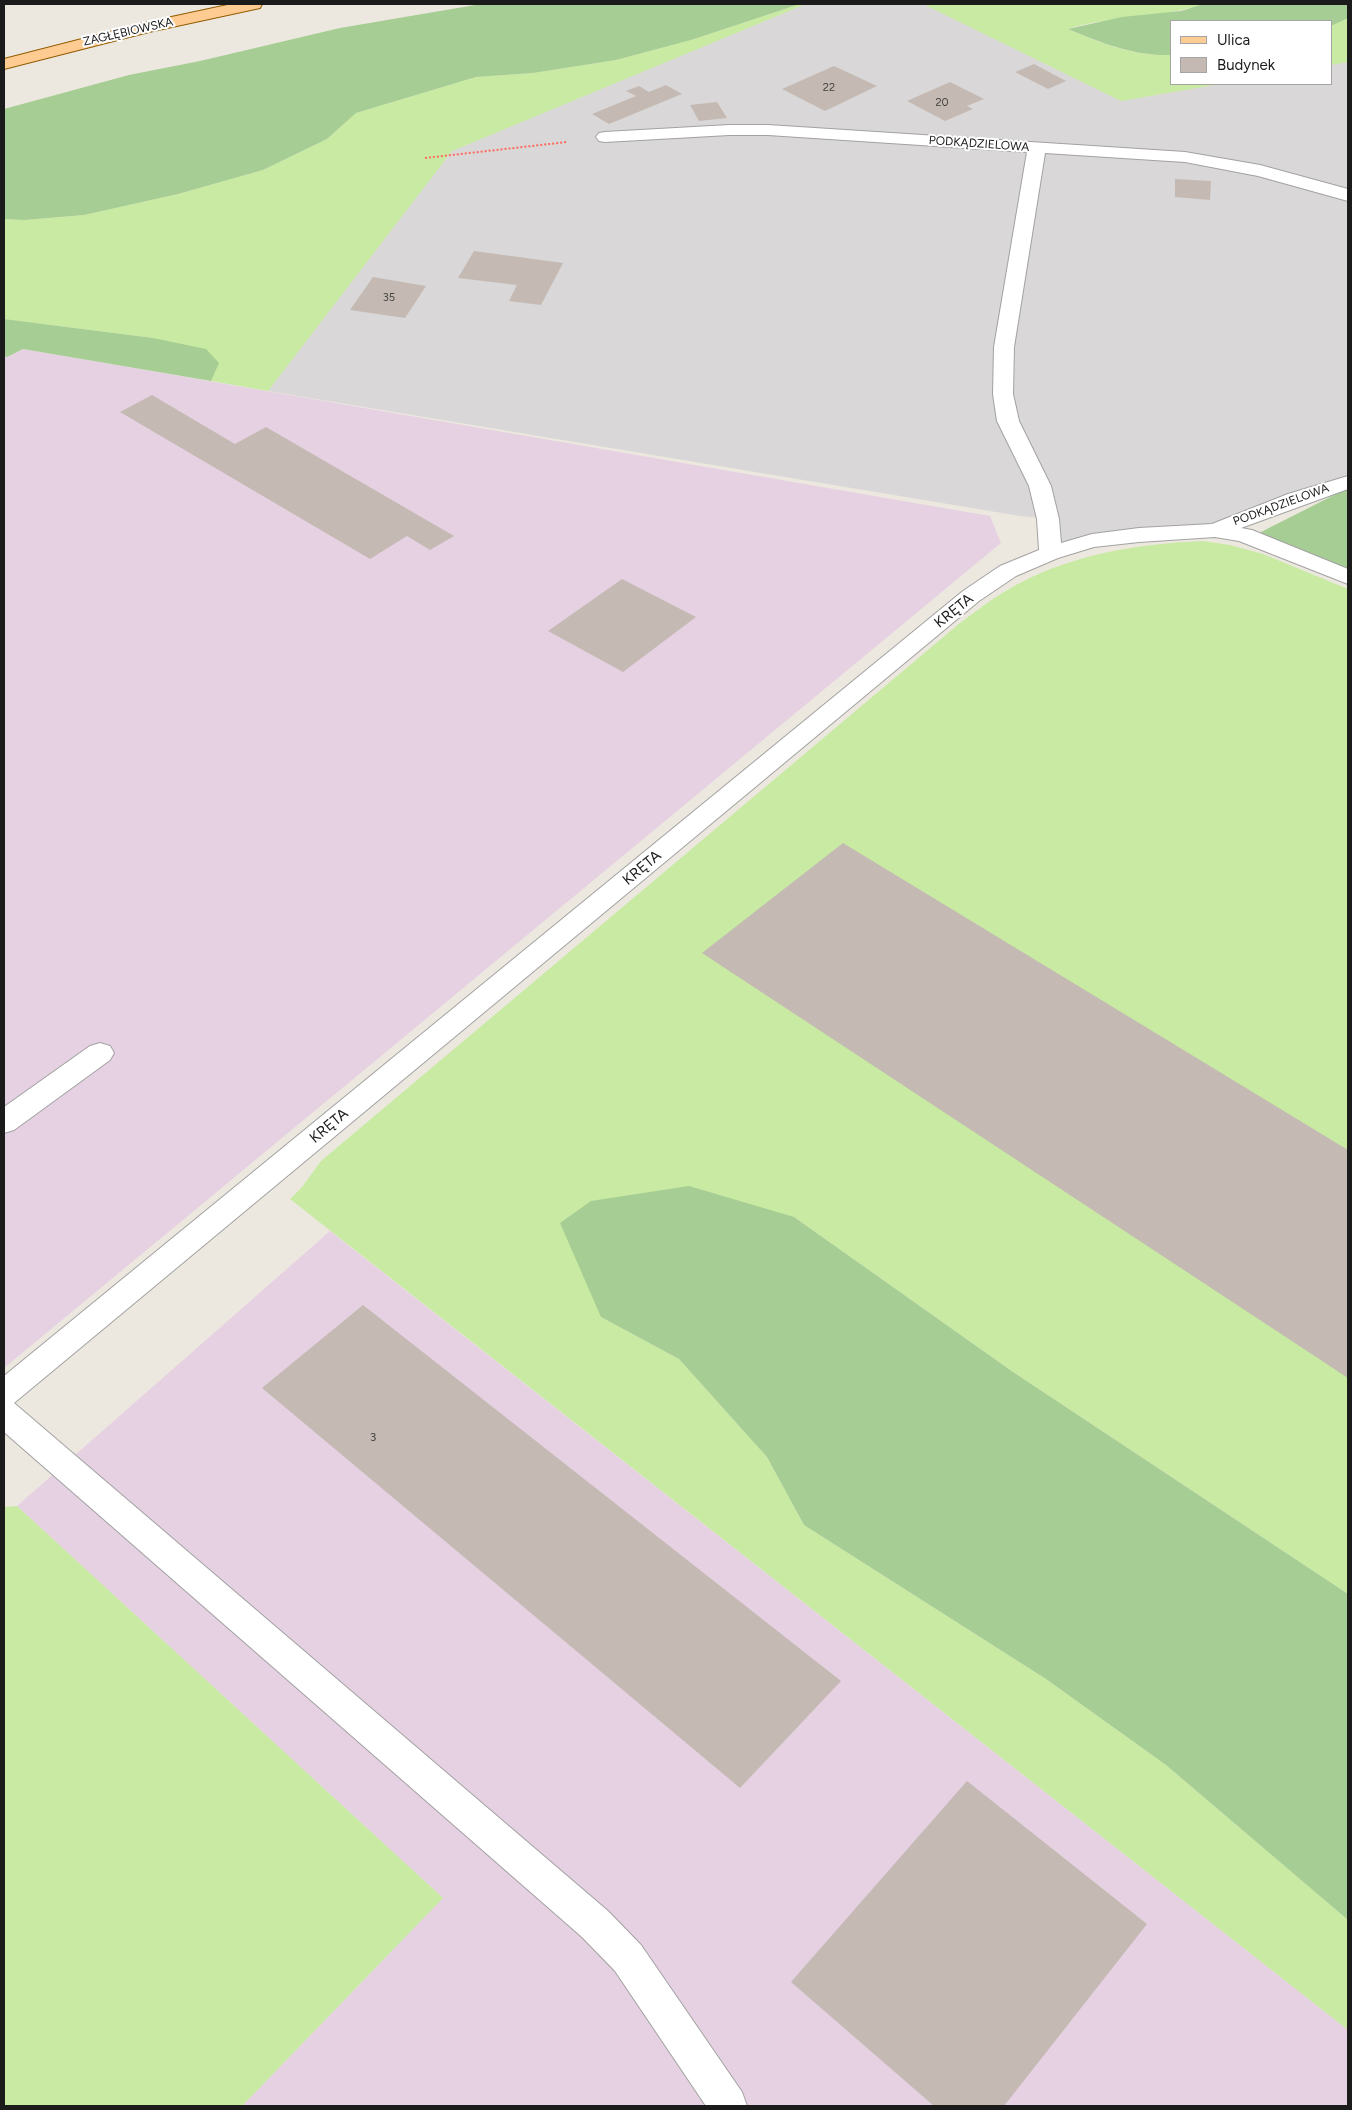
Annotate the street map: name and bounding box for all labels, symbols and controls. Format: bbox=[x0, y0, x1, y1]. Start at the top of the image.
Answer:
street label: ZAGŁĘBIOWSKA bbox=[82, 15, 174, 49]
legend bbox=[1170, 20, 1332, 85]
text: Ulica bbox=[1217, 31, 1250, 49]
text: Budynek bbox=[1217, 56, 1275, 74]
house number: 22 bbox=[823, 81, 835, 95]
house number: 20 bbox=[935, 96, 949, 110]
street label: PODKĄDZIELOWA bbox=[928, 133, 1030, 155]
house number: 35 bbox=[383, 291, 395, 305]
street label: PODKĄDZIELOWA bbox=[1231, 481, 1331, 529]
street label: KRĘTA bbox=[931, 590, 977, 632]
street label: KRĘTA bbox=[619, 847, 665, 889]
street label: KRĘTA bbox=[306, 1105, 352, 1147]
house number: 3 bbox=[370, 1430, 376, 1444]

